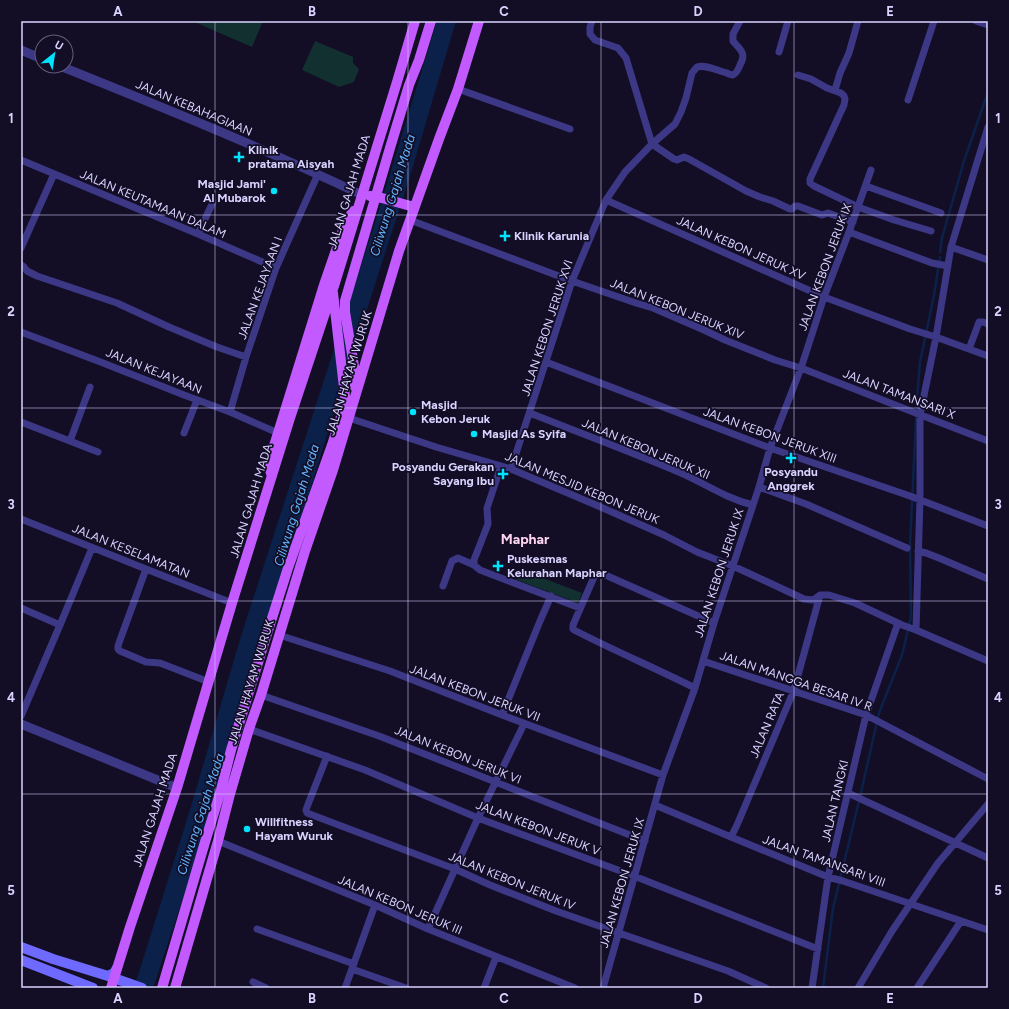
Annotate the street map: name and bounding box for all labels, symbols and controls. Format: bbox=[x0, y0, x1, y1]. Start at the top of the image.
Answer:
text: A bbox=[113, 4, 123, 19]
text: B bbox=[308, 4, 316, 19]
text: C bbox=[499, 4, 509, 19]
text: D bbox=[693, 4, 703, 19]
text: E bbox=[886, 4, 894, 19]
north arrow bbox=[34, 34, 74, 74]
text: U bbox=[52, 38, 66, 53]
street label: JALAN KEBAHAGIAAN bbox=[134, 77, 254, 139]
text: 1 bbox=[8, 111, 14, 126]
text: 1 bbox=[995, 111, 1001, 126]
water label: Ciliwung Gajah Mada bbox=[367, 132, 418, 258]
street label: JALAN GAJAH MADA bbox=[325, 133, 373, 251]
place label: Klinik pratama Aisyah bbox=[248, 143, 334, 171]
marker: Klinik pratama Aisyah bbox=[233, 151, 245, 163]
street label: JALAN KEUTAMAAN DALAM bbox=[78, 167, 228, 241]
place label: Masjid Jami' Al Mubarok bbox=[198, 177, 267, 205]
marker: Masjid Jami' Al Mubarok bbox=[269, 186, 279, 196]
street label: JALAN KEBON JERUK IX bbox=[795, 201, 855, 333]
street label: JALAN KEBON JERUK XV bbox=[674, 213, 808, 283]
place label: Klinik Karunia bbox=[514, 229, 589, 243]
marker: Klinik Karunia bbox=[499, 230, 511, 242]
street label: JALAN KEJAYAAN I bbox=[235, 235, 285, 341]
street label: JALAN KEBON JERUK XVI bbox=[518, 258, 576, 398]
street label: JALAN KEBON JERUK XIV bbox=[608, 276, 746, 342]
text: 2 bbox=[7, 304, 15, 319]
text: 2 bbox=[994, 304, 1002, 319]
street label: JALAN HAYAM WURUK bbox=[323, 308, 375, 437]
street label: JALAN KEJAYAAN bbox=[104, 345, 204, 397]
street label: JALAN TAMANSARI X bbox=[841, 366, 958, 422]
place label: Masjid Kebon Jeruk bbox=[421, 398, 491, 426]
street label: JALAN KEBON JERUK XIII bbox=[701, 404, 839, 466]
marker: Masjid Kebon Jeruk bbox=[408, 407, 418, 417]
street label: JALAN KEBON JERUK XII bbox=[580, 416, 712, 482]
place label: Masjid As Syifa bbox=[482, 427, 566, 441]
marker: Masjid As Syifa bbox=[469, 429, 479, 439]
street label: JALAN GAJAH MADA bbox=[227, 442, 275, 560]
water label: Ciliwung Gajah Mada bbox=[271, 442, 322, 568]
street label: JALAN MESJID KEBON JERUK bbox=[503, 449, 662, 527]
marker: Posyandu Anggrek bbox=[785, 452, 797, 464]
place label: Posyandu Gerakan Sayang Ibu bbox=[392, 460, 494, 488]
place label: Posyandu Anggrek bbox=[764, 465, 818, 493]
marker: Posyandu Gerakan Sayang Ibu bbox=[497, 468, 509, 480]
text: 3 bbox=[7, 497, 15, 512]
text: 3 bbox=[994, 497, 1002, 512]
street label: JALAN KEBON JERUK IX bbox=[692, 506, 747, 639]
street label: JALAN KESELAMATAN bbox=[70, 521, 192, 581]
district label: Maphar bbox=[501, 531, 550, 548]
place label: Puskesmas Kelurahan Maphar bbox=[507, 552, 607, 580]
marker: Puskesmas Kelurahan Maphar bbox=[492, 560, 504, 572]
street label: JALAN HAYAM WURUK bbox=[225, 617, 277, 746]
street label: JALAN MANGGA BESAR IV R bbox=[718, 648, 874, 714]
street label: JALAN KEBON JERUK VII bbox=[408, 662, 542, 724]
text: 4 bbox=[7, 690, 15, 705]
street label: JALAN RATA bbox=[747, 690, 787, 760]
text: 4 bbox=[994, 690, 1002, 705]
street label: JALAN KEBON JERUK VI bbox=[393, 723, 523, 787]
street label: JALAN GAJAH MADA bbox=[130, 751, 180, 869]
water label: Ciliwung Gajah Mada bbox=[174, 751, 227, 877]
street label: JALAN TANGKI bbox=[819, 759, 851, 843]
street label: JALAN KEBON JERUK V bbox=[474, 798, 603, 858]
place label: Willfitness Hayam Wuruk bbox=[255, 815, 334, 843]
street label: JALAN KEBON JERUK IX bbox=[597, 816, 647, 950]
marker: Willfitness Hayam Wuruk bbox=[242, 824, 252, 834]
street label: JALAN TAMANSARI VIII bbox=[761, 832, 887, 890]
street label: JALAN KEBON JERUK IV bbox=[447, 849, 578, 913]
street label: JALAN KEBON JERUK III bbox=[336, 872, 464, 938]
text: 5 bbox=[7, 883, 15, 898]
text: 5 bbox=[994, 883, 1002, 898]
text: A bbox=[113, 991, 123, 1006]
text: B bbox=[308, 991, 316, 1006]
text: C bbox=[499, 991, 509, 1006]
text: D bbox=[693, 991, 703, 1006]
text: E bbox=[886, 991, 894, 1006]

